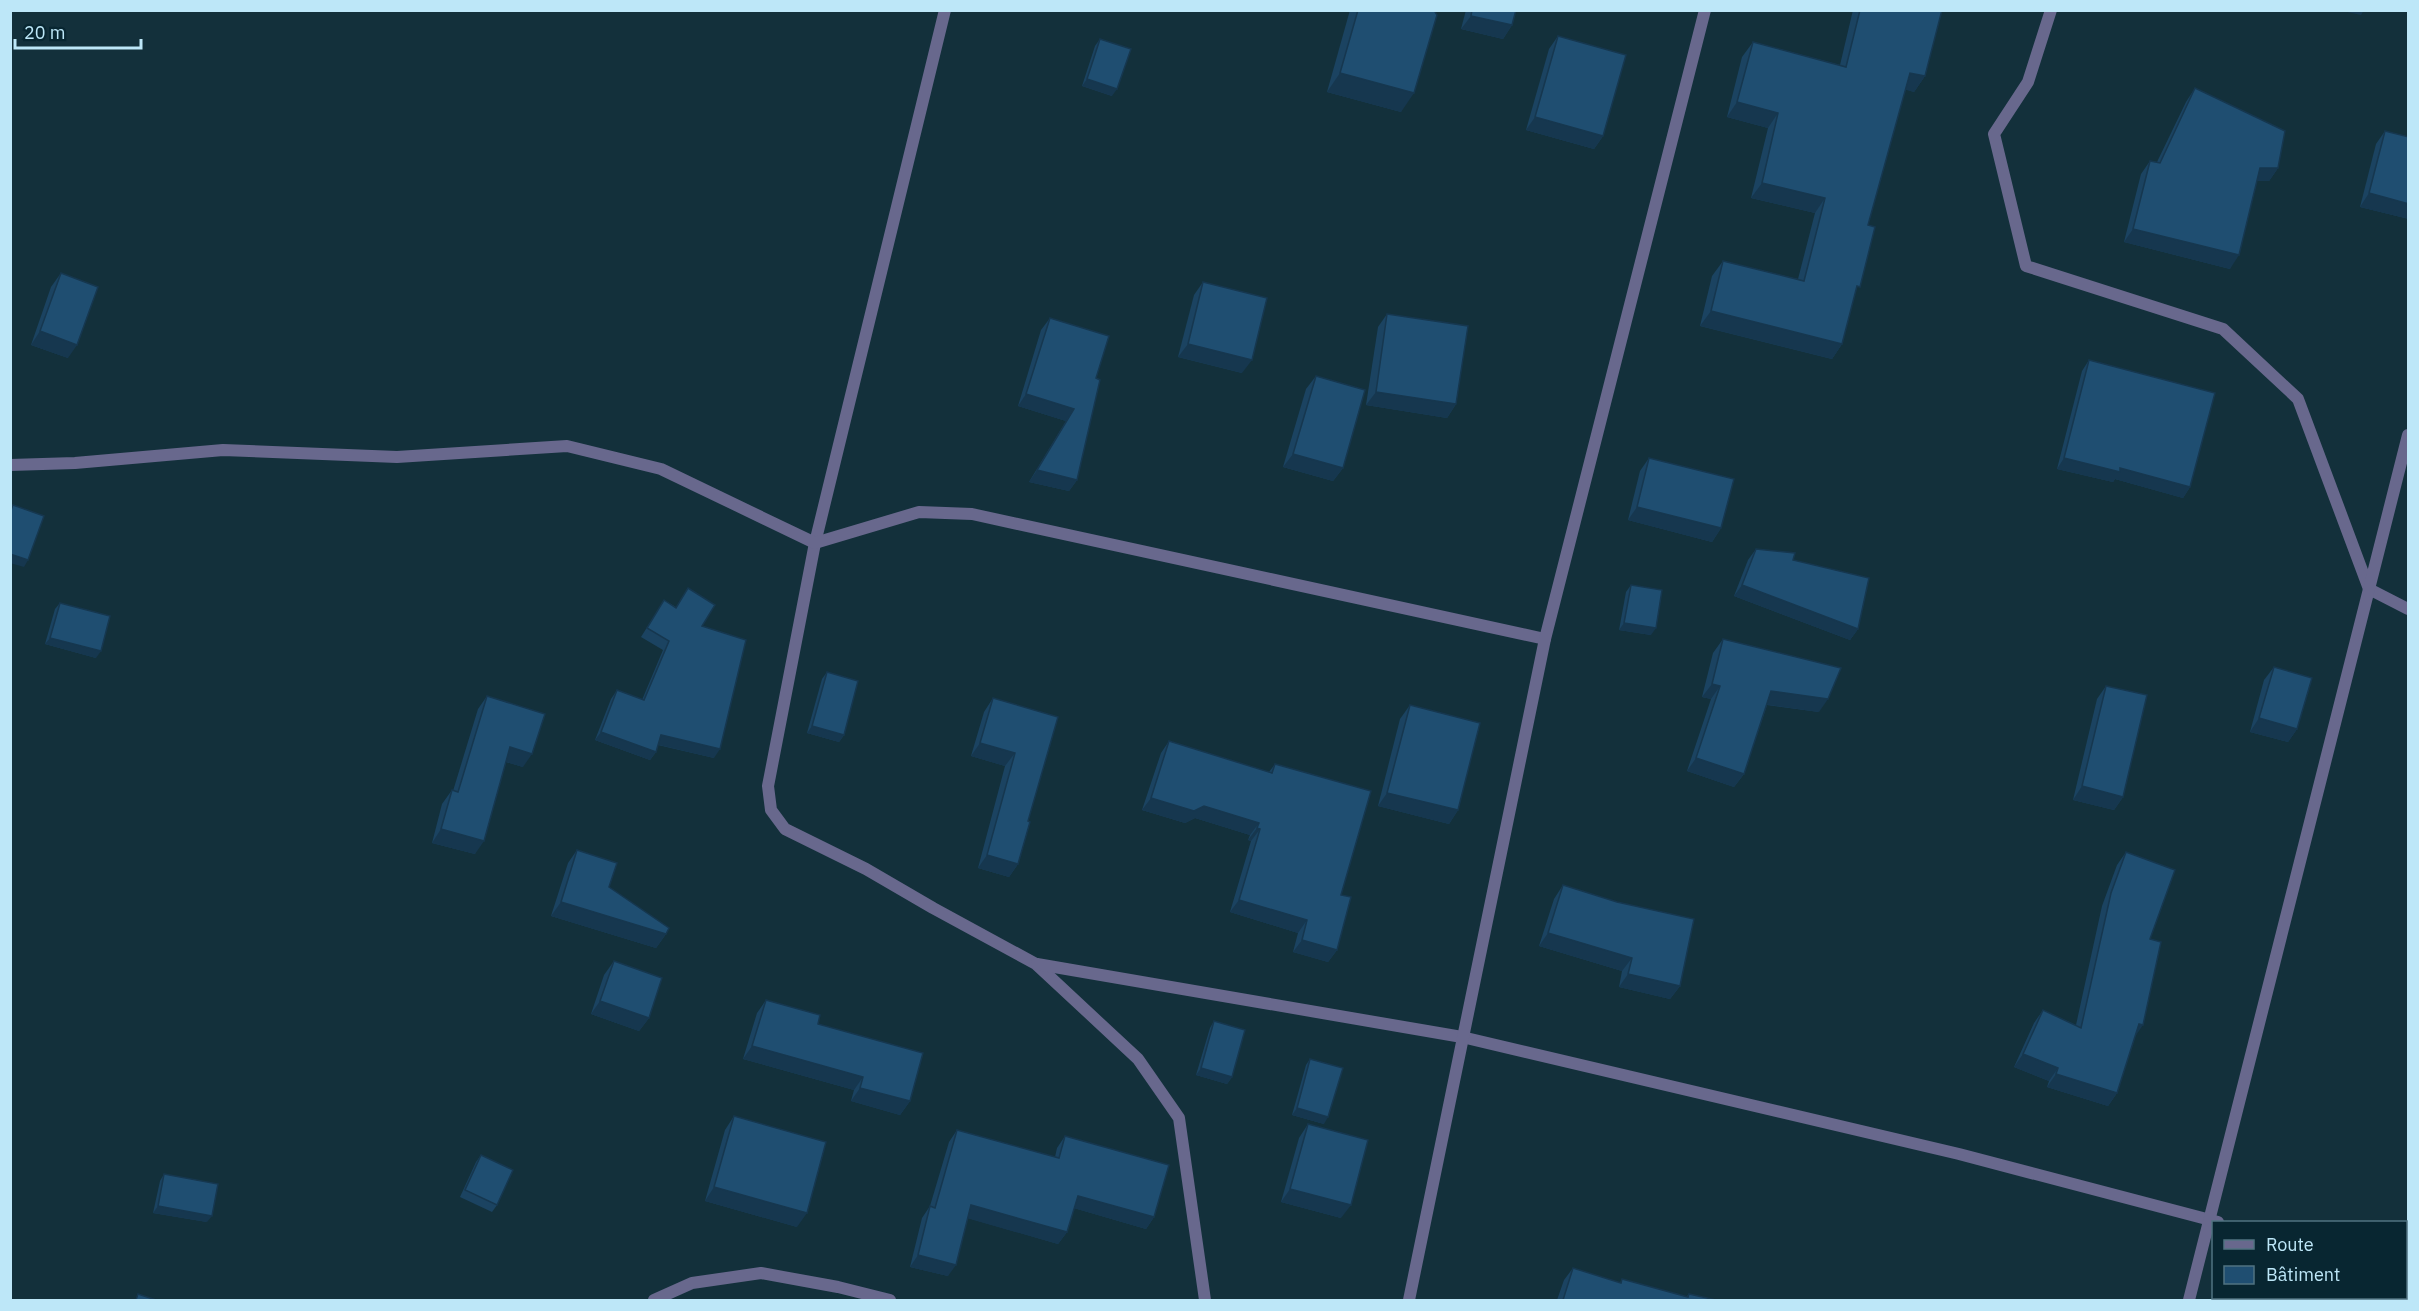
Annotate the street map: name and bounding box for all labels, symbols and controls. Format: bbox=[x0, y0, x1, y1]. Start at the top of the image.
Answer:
scale bar bbox=[15, 12, 141, 50]
text: 20 m bbox=[24, 21, 66, 44]
legend bbox=[2212, 1221, 2407, 1299]
text: Route bbox=[2266, 1233, 2314, 1256]
text: Bâtiment bbox=[2266, 1263, 2340, 1286]

